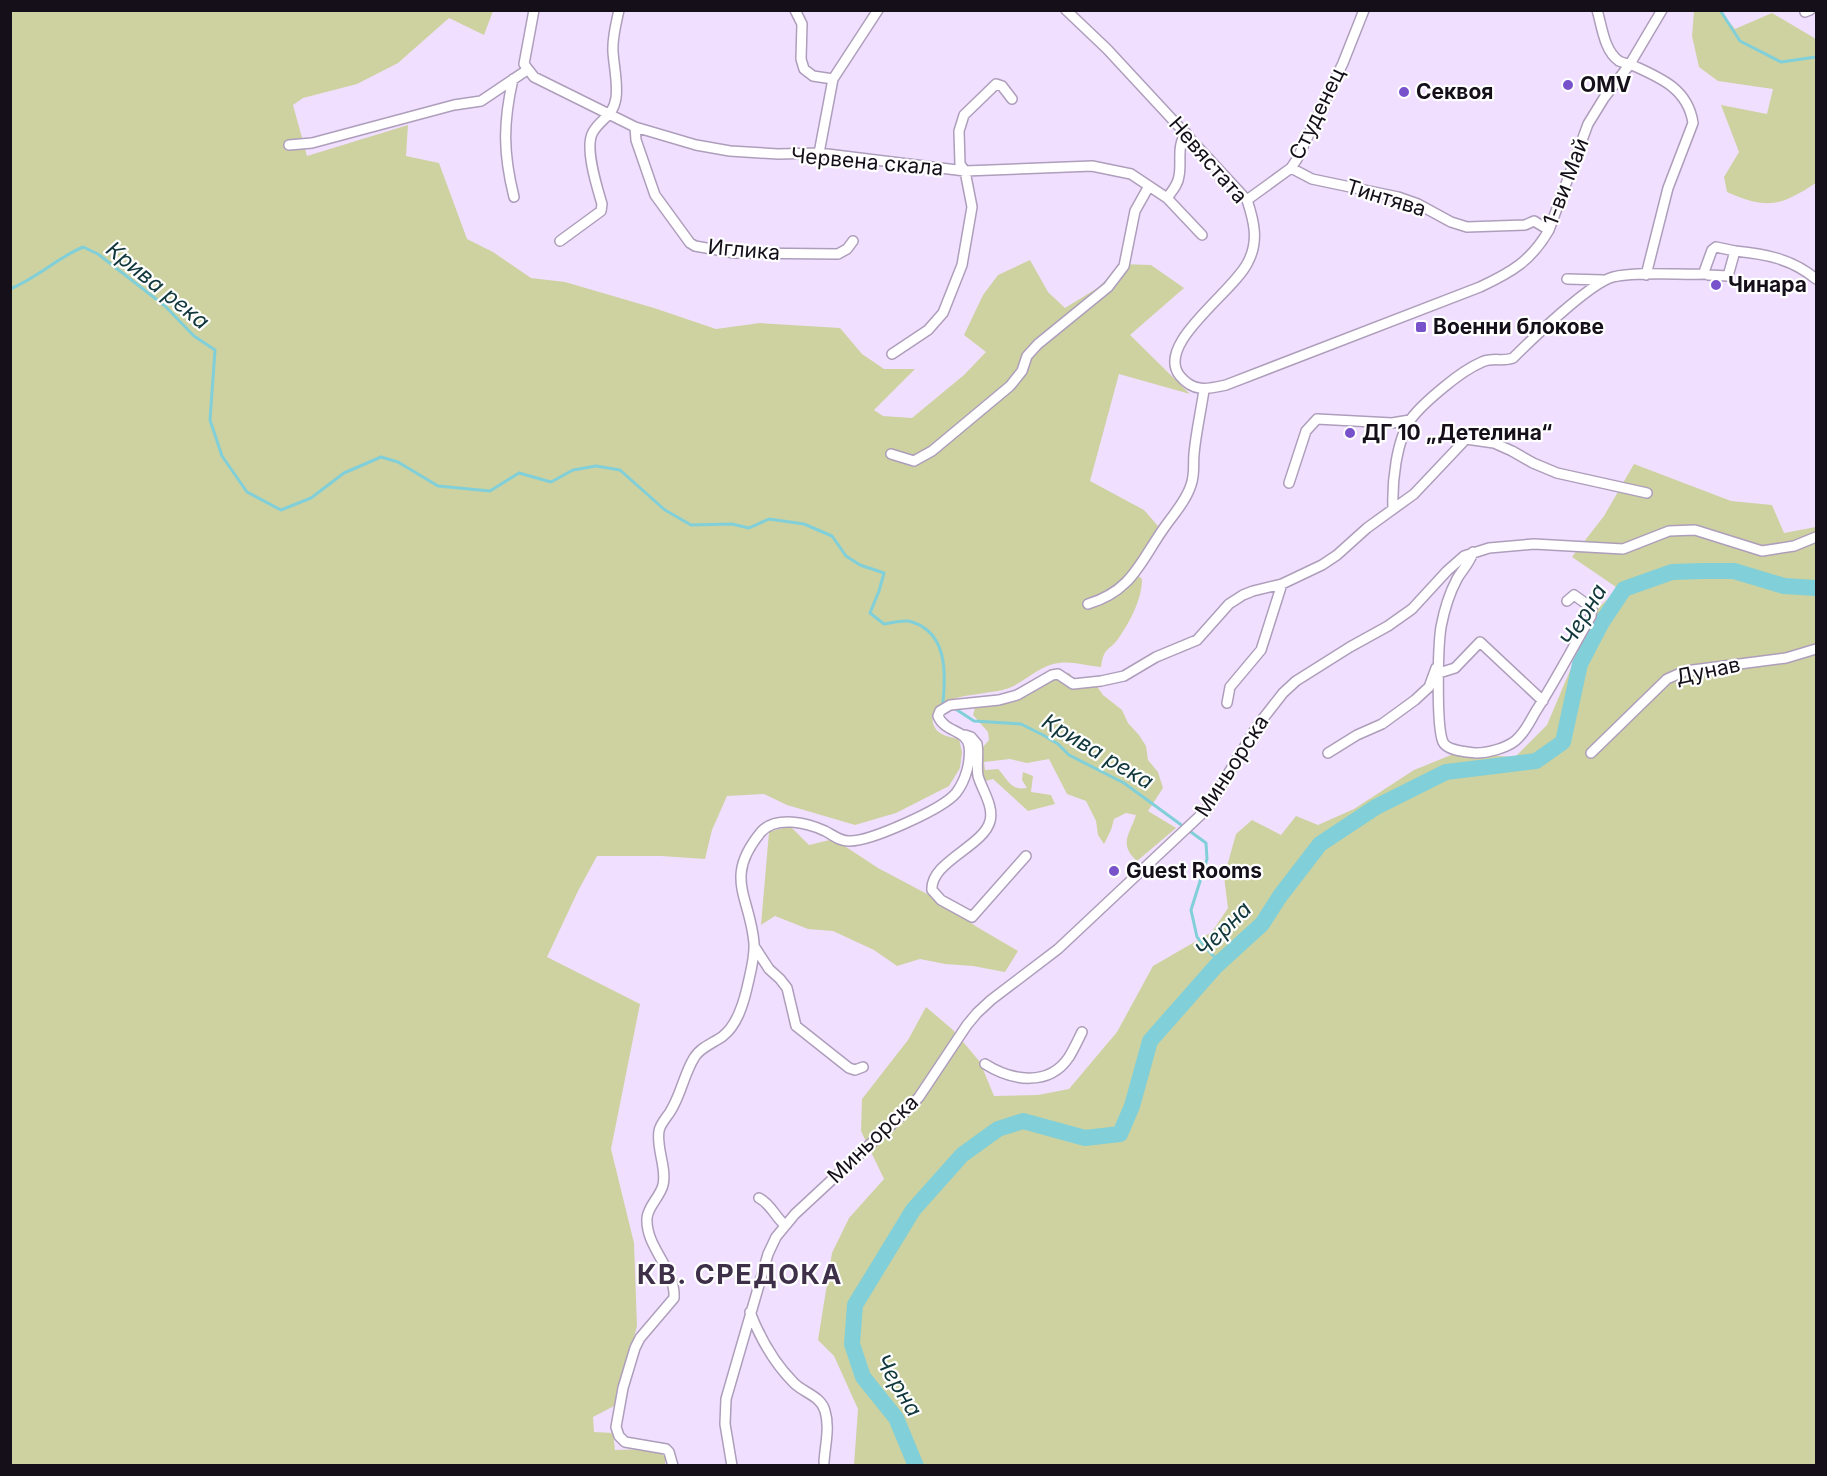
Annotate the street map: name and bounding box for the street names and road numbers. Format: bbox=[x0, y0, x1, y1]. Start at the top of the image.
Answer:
street label: Студенец bbox=[1284, 63, 1350, 164]
street label: Невястата bbox=[1164, 111, 1253, 208]
street label: 1-ви Май bbox=[1537, 135, 1594, 229]
street label: Червена скала bbox=[790, 142, 944, 181]
street label: Тинтява bbox=[1343, 174, 1429, 222]
street label: Иглика bbox=[707, 234, 781, 265]
street label: Дунав bbox=[1673, 652, 1742, 690]
street label: Миньорска bbox=[1189, 710, 1274, 821]
street label: Миньорска bbox=[822, 1089, 923, 1188]

